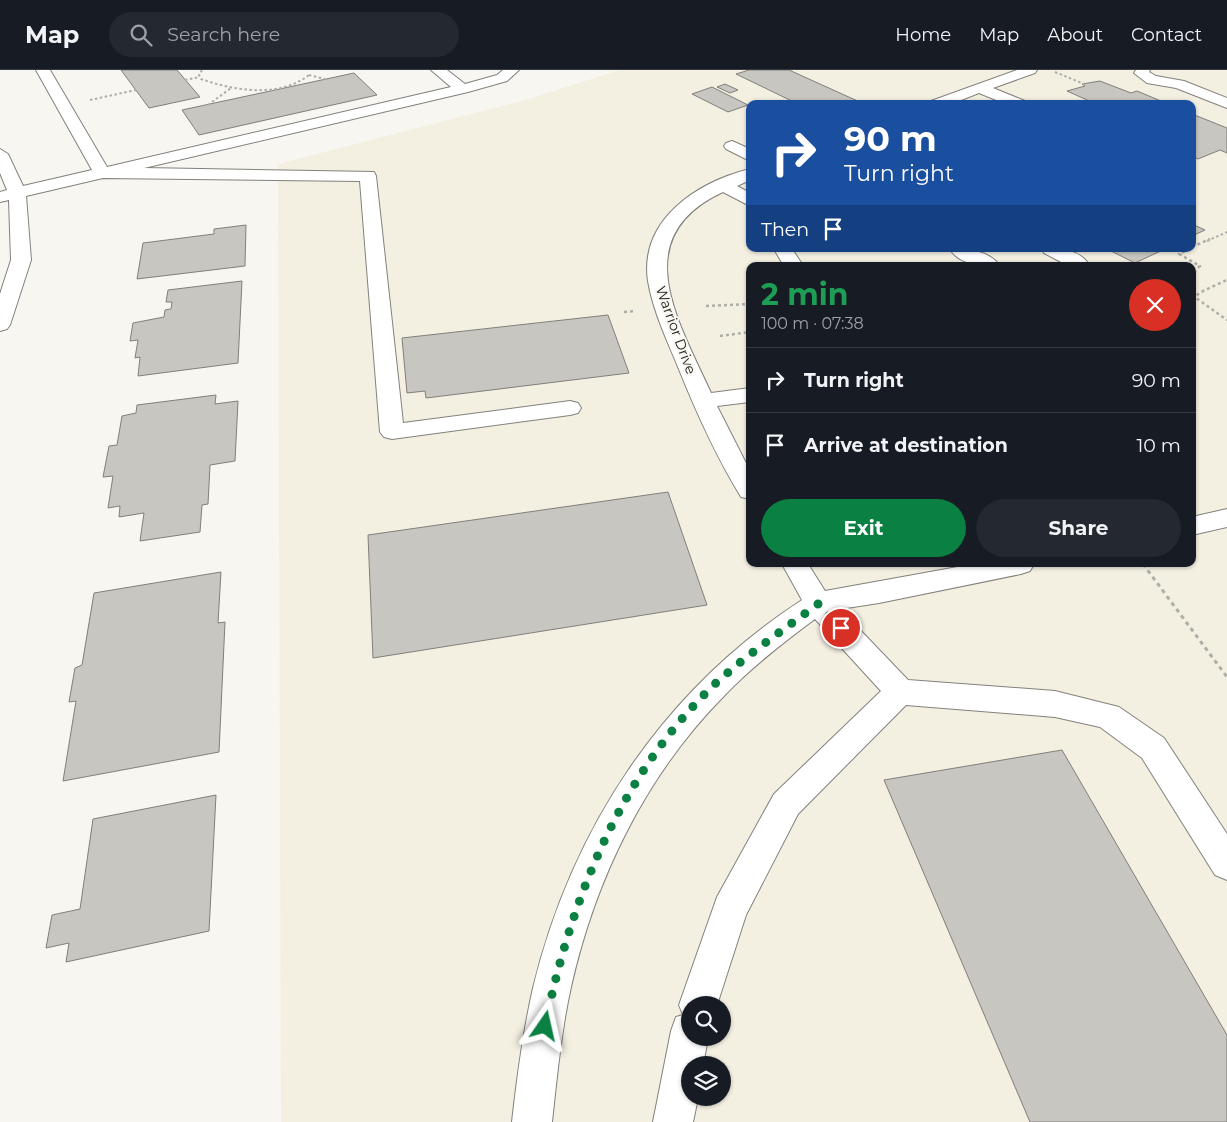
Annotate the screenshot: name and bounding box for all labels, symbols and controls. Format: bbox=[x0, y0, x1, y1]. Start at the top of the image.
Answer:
search box bbox=[109, 12, 459, 57]
text: Map bbox=[25, 20, 79, 49]
icon: search bbox=[127, 21, 155, 49]
text: Search here bbox=[167, 23, 280, 46]
text: Home bbox=[895, 24, 951, 46]
text: Map bbox=[979, 24, 1019, 46]
text: About bbox=[1047, 24, 1103, 46]
text: Contact bbox=[1131, 24, 1202, 46]
text: 90 m bbox=[844, 117, 937, 160]
icon: right bbox=[761, 120, 826, 185]
text: Turn right bbox=[844, 160, 954, 187]
icon: arrive bbox=[819, 215, 847, 243]
text: Then bbox=[761, 218, 809, 241]
text: 2 min bbox=[761, 276, 848, 313]
button: close bbox=[1129, 279, 1181, 331]
street label: Warrior Drive bbox=[652, 283, 700, 377]
text: 100 m · 07:38 bbox=[761, 314, 864, 333]
icon: right bbox=[761, 366, 789, 394]
text: Turn right bbox=[804, 369, 904, 392]
text: 90 m bbox=[1132, 369, 1181, 392]
icon: arrive bbox=[761, 431, 789, 459]
text: Arrive at destination bbox=[804, 434, 1008, 457]
text: 10 m bbox=[1136, 434, 1181, 457]
button: Exit bbox=[761, 499, 966, 557]
button: Share bbox=[976, 499, 1181, 557]
pin bbox=[820, 607, 862, 649]
icon: arrive bbox=[827, 614, 855, 642]
map controls bbox=[681, 996, 731, 1106]
button: search bbox=[681, 996, 731, 1046]
position arrow bbox=[518, 999, 570, 1051]
button: layers bbox=[681, 1056, 731, 1106]

